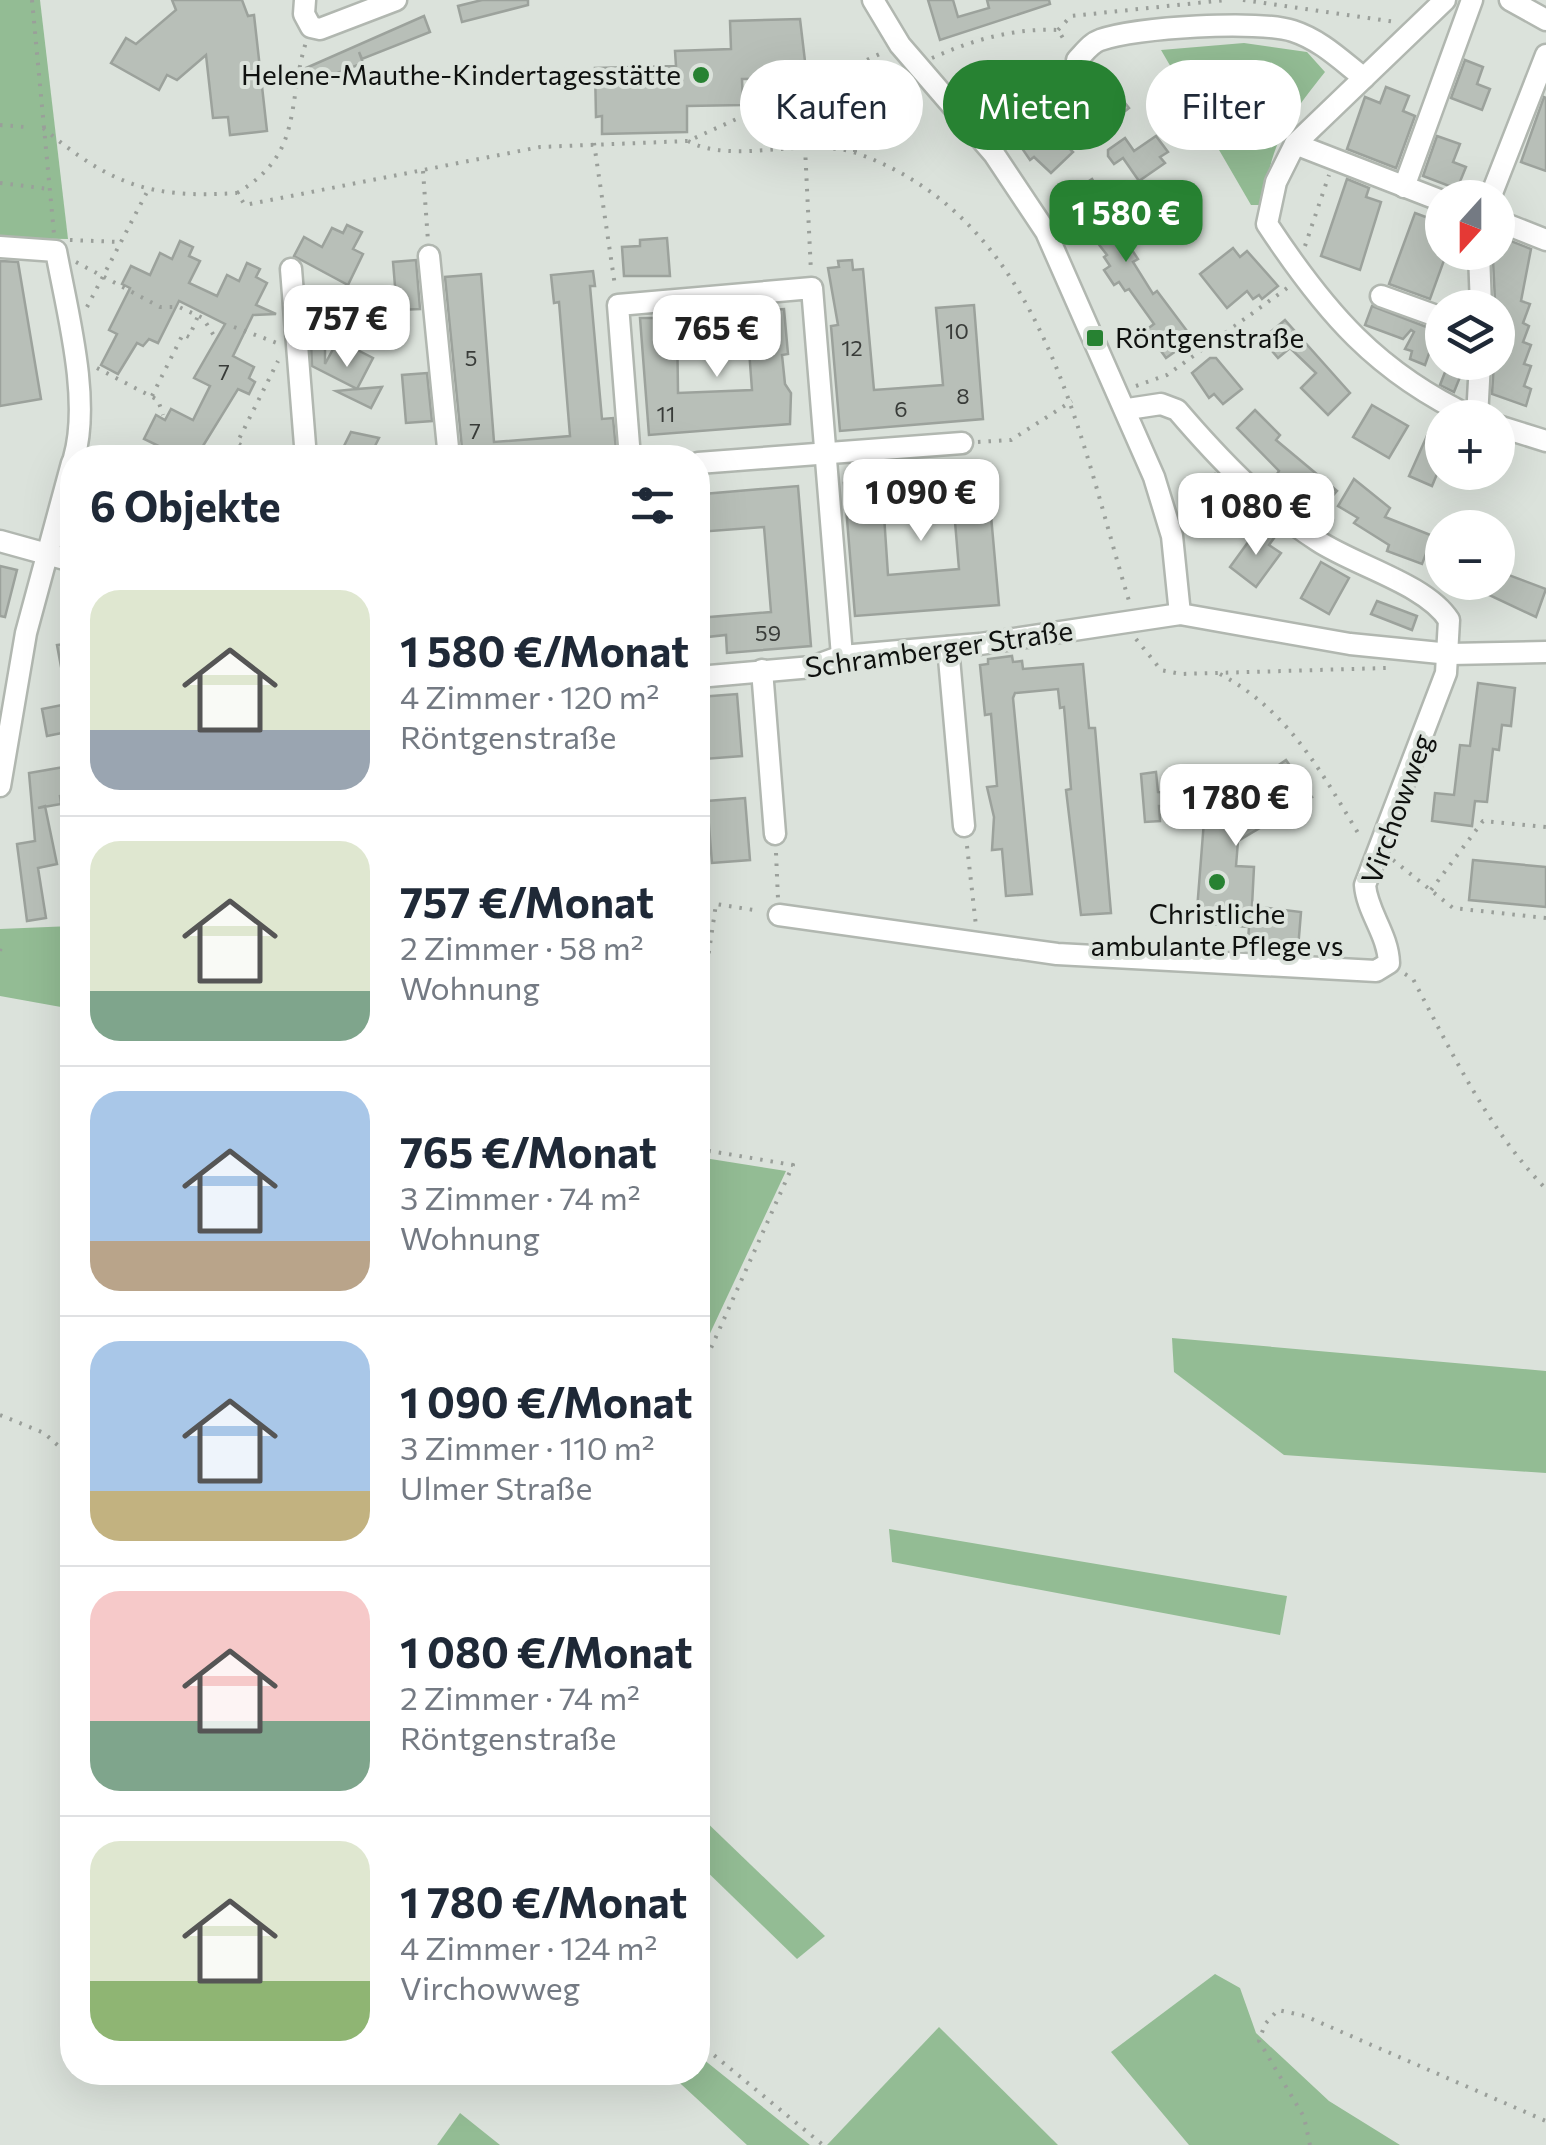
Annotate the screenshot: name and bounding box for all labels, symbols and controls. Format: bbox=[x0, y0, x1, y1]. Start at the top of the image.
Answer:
place label: Helene-Mauthe-Kindertagesstätte bbox=[241, 57, 681, 91]
chip: Kaufen bbox=[740, 60, 923, 150]
chip: Mieten bbox=[943, 60, 1126, 150]
chip: Filter bbox=[1146, 60, 1301, 150]
marker: Helene-Mauthe-Kindertagesstätte bbox=[690, 64, 712, 86]
pin: 1 580 € bbox=[1034, 180, 1218, 265]
north arrow bbox=[1425, 180, 1515, 270]
map controls bbox=[1425, 180, 1515, 600]
text: 1 580 € bbox=[1072, 192, 1180, 232]
pin: 757 € bbox=[277, 285, 417, 370]
button: layers bbox=[1425, 290, 1515, 380]
pin: 765 € bbox=[647, 295, 787, 380]
text: 757 € bbox=[306, 297, 388, 337]
text: 765 € bbox=[675, 307, 759, 347]
house number: 10 bbox=[945, 317, 969, 344]
place label: Röntgenstraße bbox=[1115, 320, 1304, 354]
marker: Röntgenstraße bbox=[1084, 327, 1106, 349]
house number: 12 bbox=[841, 334, 863, 361]
house number: 5 bbox=[465, 344, 477, 371]
house number: 7 bbox=[218, 358, 230, 385]
house number: 8 bbox=[956, 382, 970, 409]
house number: 6 bbox=[894, 395, 908, 422]
house number: 11 bbox=[657, 400, 675, 427]
button: + bbox=[1425, 400, 1515, 490]
house number: 7 bbox=[469, 417, 481, 444]
pin: 1 090 € bbox=[829, 459, 1013, 544]
text: 1 090 € bbox=[865, 471, 977, 511]
pin: 1 080 € bbox=[1164, 473, 1348, 558]
icon: filters bbox=[625, 478, 680, 533]
text: 6 Objekte bbox=[90, 479, 281, 531]
text: 1 080 € bbox=[1200, 485, 1312, 525]
button: − bbox=[1425, 510, 1515, 600]
street label: Schramberger Straße bbox=[803, 612, 1075, 684]
house number: 59 bbox=[755, 619, 781, 646]
text: 1 580 €/Monat bbox=[400, 624, 689, 676]
icon: home bbox=[170, 630, 290, 750]
text: 4 Zimmer · 120 m² bbox=[400, 676, 659, 716]
text: Röntgenstraße bbox=[400, 716, 616, 756]
street label: Virchowweg bbox=[1353, 729, 1439, 888]
pin: 1 780 € bbox=[1144, 764, 1328, 849]
text: 1 780 € bbox=[1182, 776, 1290, 816]
marker: Christliche ambulante Pflege vs bbox=[1206, 871, 1228, 893]
text: 757 €/Monat bbox=[400, 875, 654, 927]
icon: home bbox=[170, 881, 290, 1001]
place label: Christliche ambulante Pflege vs bbox=[1091, 896, 1344, 962]
text: 2 Zimmer · 58 m² bbox=[400, 927, 644, 967]
text: Wohnung bbox=[400, 967, 540, 1007]
text: 765 €/Monat bbox=[400, 1125, 657, 1177]
icon: home bbox=[170, 1131, 290, 1251]
text: 3 Zimmer · 74 m² bbox=[400, 1177, 641, 1217]
text: Wohnung bbox=[400, 1217, 540, 1257]
text: 1 090 €/Monat bbox=[400, 1375, 692, 1427]
icon: home bbox=[170, 1381, 290, 1501]
text: 3 Zimmer · 110 m² bbox=[400, 1427, 655, 1467]
text: Ulmer Straße bbox=[400, 1467, 592, 1507]
text: 1 080 €/Monat bbox=[400, 1625, 692, 1677]
icon: home bbox=[170, 1631, 290, 1751]
text: 2 Zimmer · 74 m² bbox=[400, 1677, 640, 1717]
text: Röntgenstraße bbox=[400, 1717, 616, 1757]
text: 1 780 €/Monat bbox=[400, 1875, 687, 1927]
icon: home bbox=[170, 1881, 290, 2001]
text: 4 Zimmer · 124 m² bbox=[400, 1927, 657, 1967]
text: Virchowweg bbox=[400, 1967, 580, 2007]

